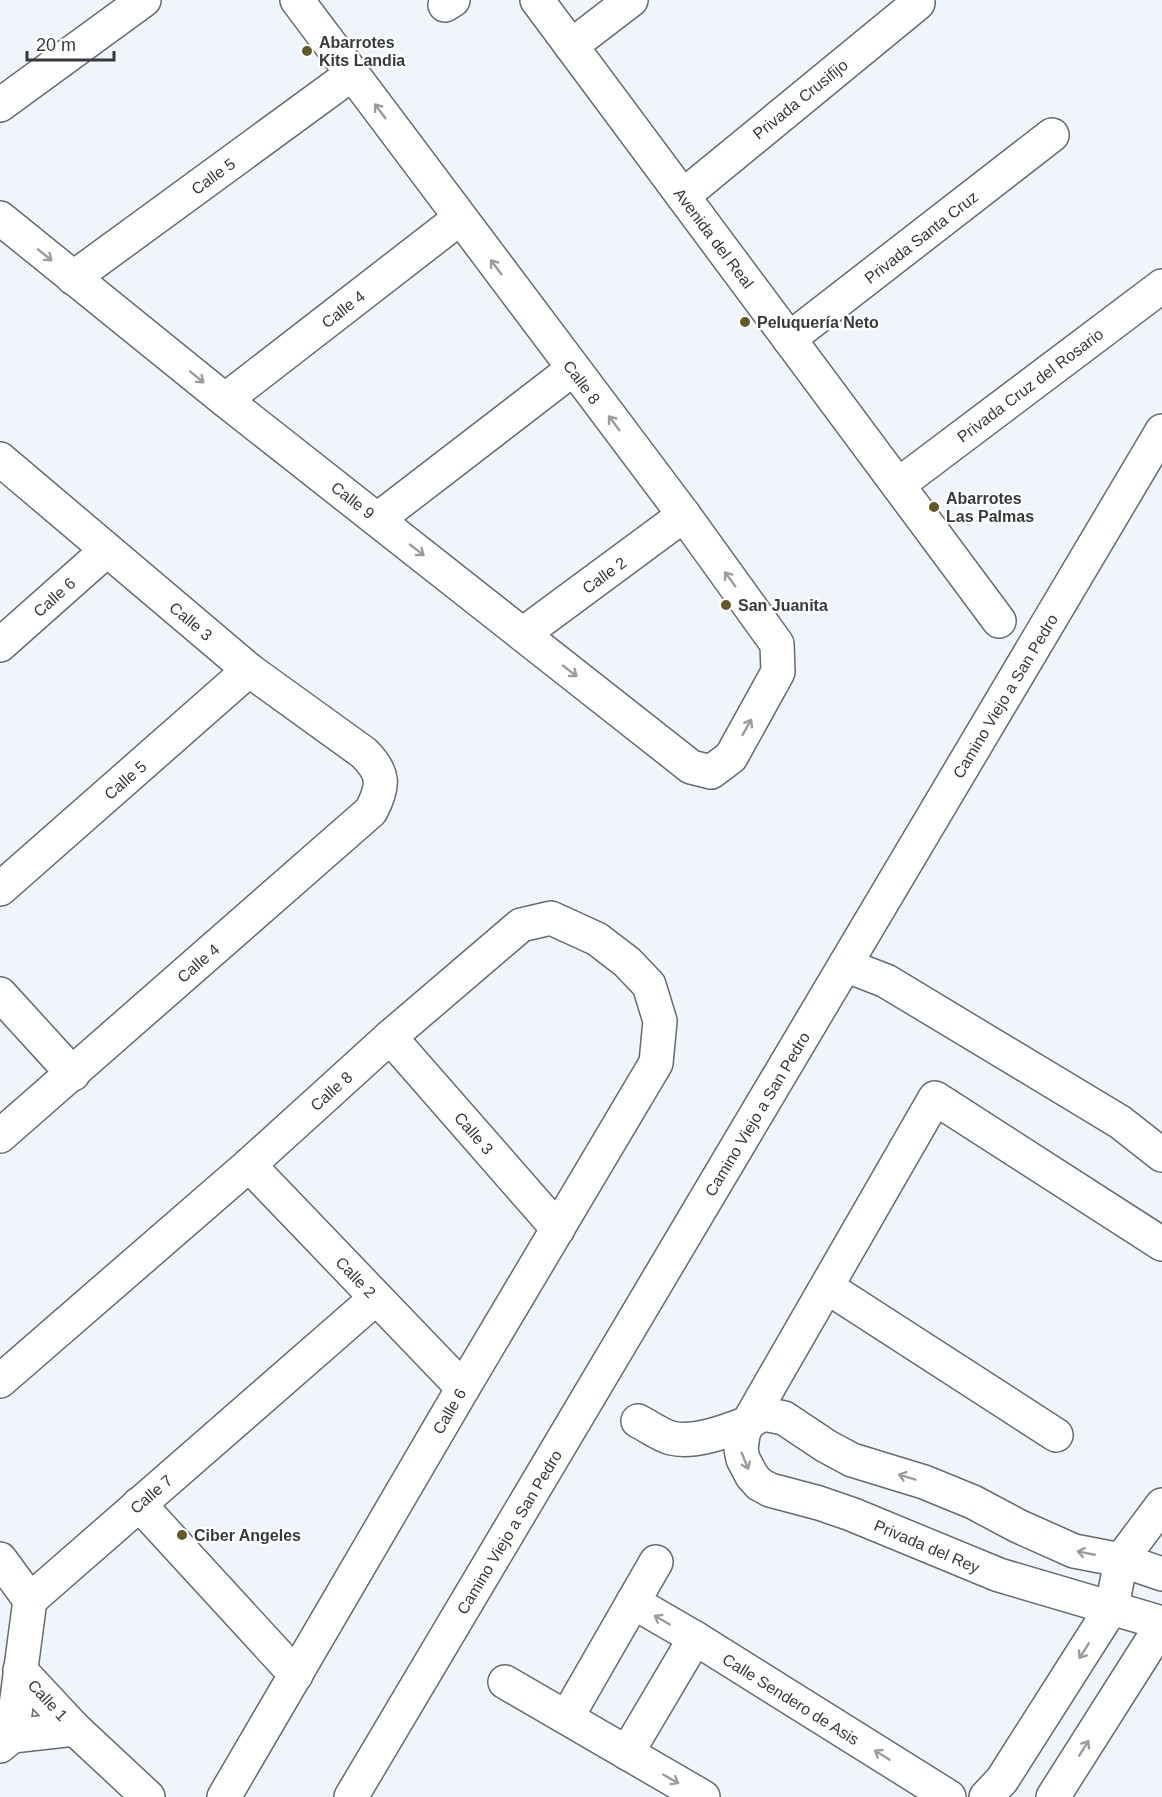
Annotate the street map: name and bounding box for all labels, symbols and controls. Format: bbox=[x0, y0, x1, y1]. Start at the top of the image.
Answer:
scale bar bbox=[27, 24, 114, 62]
place label: Abarrotes Kits Landia bbox=[319, 34, 405, 69]
text: 20 m bbox=[36, 35, 76, 55]
marker: Abarrotes Kits Landia bbox=[300, 44, 314, 58]
street label: Privada Crusifijo bbox=[750, 56, 851, 143]
one-way arrow bbox=[373, 103, 386, 119]
street label: Calle 5 bbox=[188, 155, 239, 198]
street label: Avenida del Real bbox=[670, 185, 757, 292]
street label: Privada Santa Cruz bbox=[861, 188, 981, 287]
one-way arrow bbox=[37, 249, 53, 262]
one-way arrow bbox=[490, 260, 503, 276]
street label: Calle 4 bbox=[318, 287, 368, 331]
place label: Peluquería Neto bbox=[757, 314, 879, 331]
marker: Peluquería Neto bbox=[738, 315, 752, 329]
street label: Privada Cruz del Rosario bbox=[954, 325, 1107, 446]
street label: Calle 8 bbox=[560, 357, 603, 407]
one-way arrow bbox=[189, 371, 205, 384]
one-way arrow bbox=[607, 415, 620, 431]
street label: Calle 9 bbox=[328, 478, 378, 522]
place label: Abarrotes Las Palmas bbox=[946, 490, 1034, 525]
marker: Abarrotes Las Palmas bbox=[927, 500, 941, 514]
one-way arrow bbox=[408, 544, 424, 556]
street label: Calle 2 bbox=[579, 554, 630, 597]
one-way arrow bbox=[724, 572, 737, 588]
street label: Calle 6 bbox=[30, 574, 79, 620]
place label: San Juanita bbox=[738, 597, 828, 614]
marker: San Juanita bbox=[719, 598, 733, 612]
street label: Calle 3 bbox=[166, 599, 215, 644]
street label: Camino Viejo a San Pedro bbox=[950, 611, 1061, 781]
one-way arrow bbox=[562, 664, 578, 677]
one-way arrow bbox=[741, 719, 753, 736]
street label: Calle 5 bbox=[101, 758, 150, 803]
street label: Calle 4 bbox=[174, 941, 223, 986]
street label: Camino Viejo a San Pedro bbox=[702, 1029, 813, 1199]
street label: Calle 8 bbox=[307, 1068, 356, 1114]
street label: Calle 3 bbox=[451, 1109, 496, 1158]
street label: Calle 2 bbox=[332, 1254, 379, 1301]
street label: Calle 6 bbox=[430, 1385, 469, 1437]
street label: Camino Viejo a San Pedro bbox=[454, 1447, 565, 1617]
one-way arrow bbox=[740, 1451, 751, 1469]
one-way arrow bbox=[898, 1471, 917, 1482]
street label: Calle 7 bbox=[127, 1472, 176, 1517]
street label: Privada del Rey bbox=[871, 1517, 982, 1576]
place label: Ciber Angeles bbox=[194, 1527, 301, 1544]
marker: Ciber Angeles bbox=[175, 1528, 189, 1542]
one-way arrow bbox=[1076, 1547, 1096, 1558]
one-way arrow bbox=[654, 1613, 671, 1625]
one-way arrow bbox=[1077, 1643, 1090, 1660]
street label: Calle Sendero de Asis bbox=[719, 1651, 862, 1748]
street label: Calle 1 bbox=[24, 1676, 71, 1724]
one-way arrow bbox=[1078, 1740, 1090, 1757]
one-way arrow bbox=[873, 1749, 890, 1762]
one-way arrow bbox=[662, 1773, 679, 1785]

